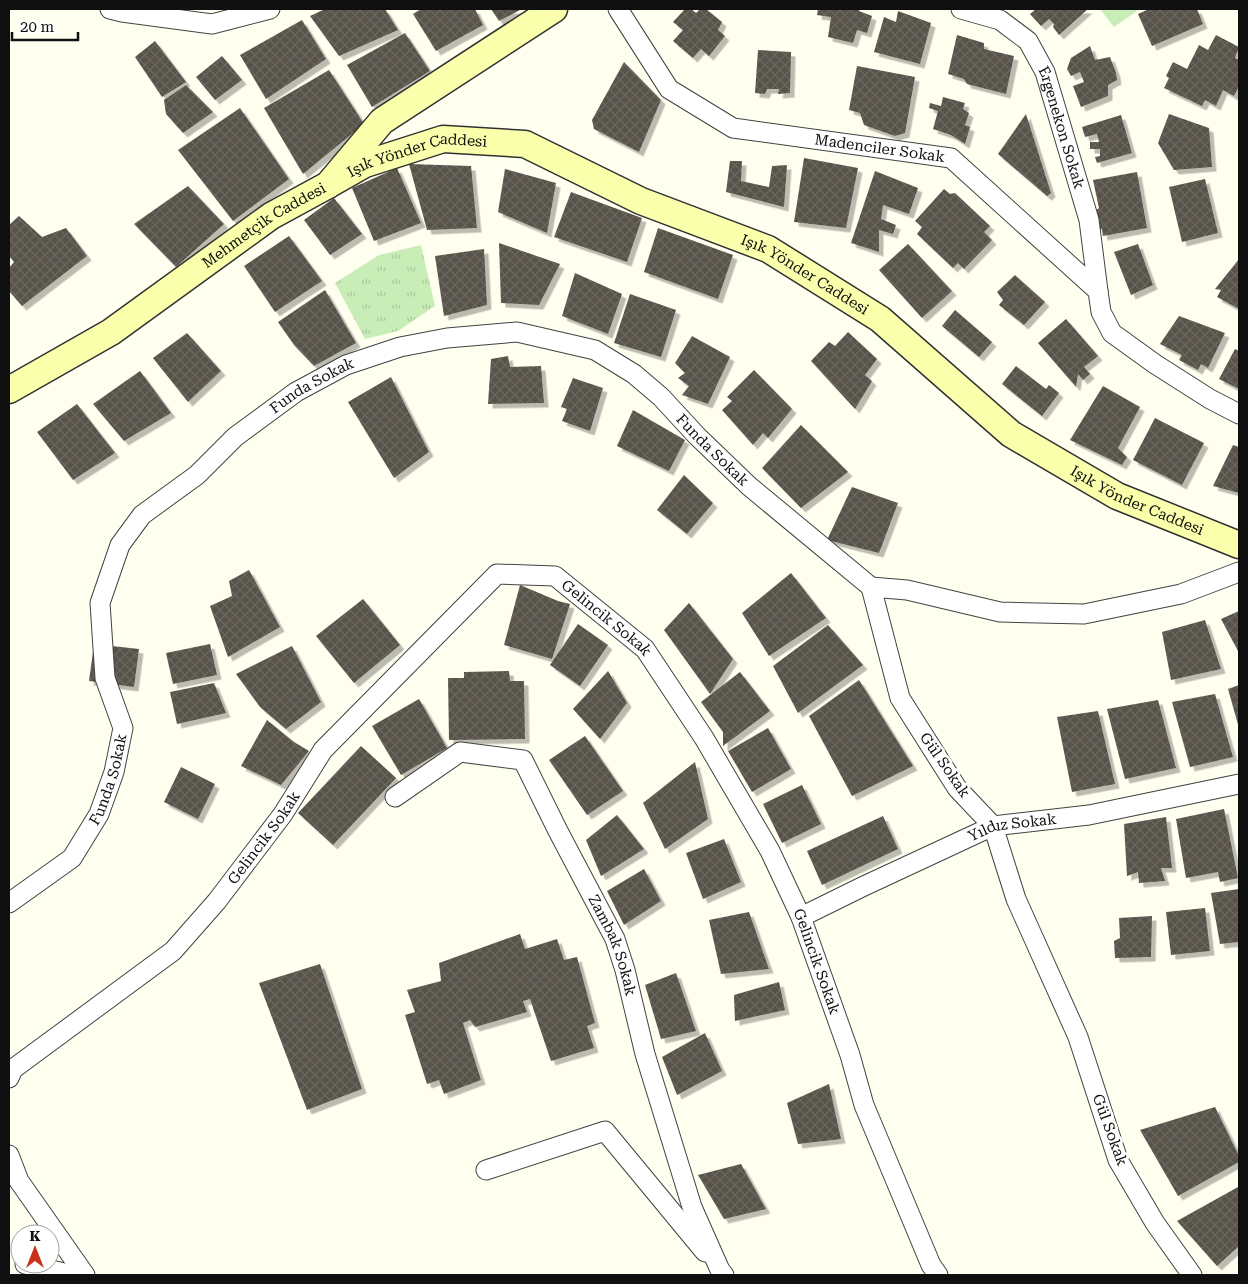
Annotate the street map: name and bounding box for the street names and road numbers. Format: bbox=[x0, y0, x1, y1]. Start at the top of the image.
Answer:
street label: Ergenekon Sokak bbox=[1035, 63, 1088, 192]
street label: Işık Yönder Caddesi bbox=[344, 130, 488, 181]
street label: Madenciler Sokak bbox=[814, 130, 946, 166]
street label: Mehmetçik Caddesi bbox=[199, 179, 329, 272]
street label: Işık Yönder Caddesi bbox=[738, 231, 872, 319]
street label: Funda Sokak bbox=[266, 354, 357, 417]
street label: Funda Sokak bbox=[672, 410, 753, 490]
street label: Işık Yönder Caddesi bbox=[1067, 462, 1207, 539]
street label: Gelincik Sokak bbox=[558, 576, 656, 660]
street label: Gül Sokak bbox=[916, 729, 974, 801]
street label: Funda Sokak bbox=[85, 732, 131, 829]
street label: Gelincik Sokak bbox=[224, 788, 304, 888]
street label: Yıldız Sokak bbox=[965, 810, 1058, 845]
street label: Zambak Sokak bbox=[584, 892, 640, 998]
street label: Gelincik Sokak bbox=[789, 905, 844, 1017]
street label: Gül Sokak bbox=[1089, 1092, 1131, 1169]

